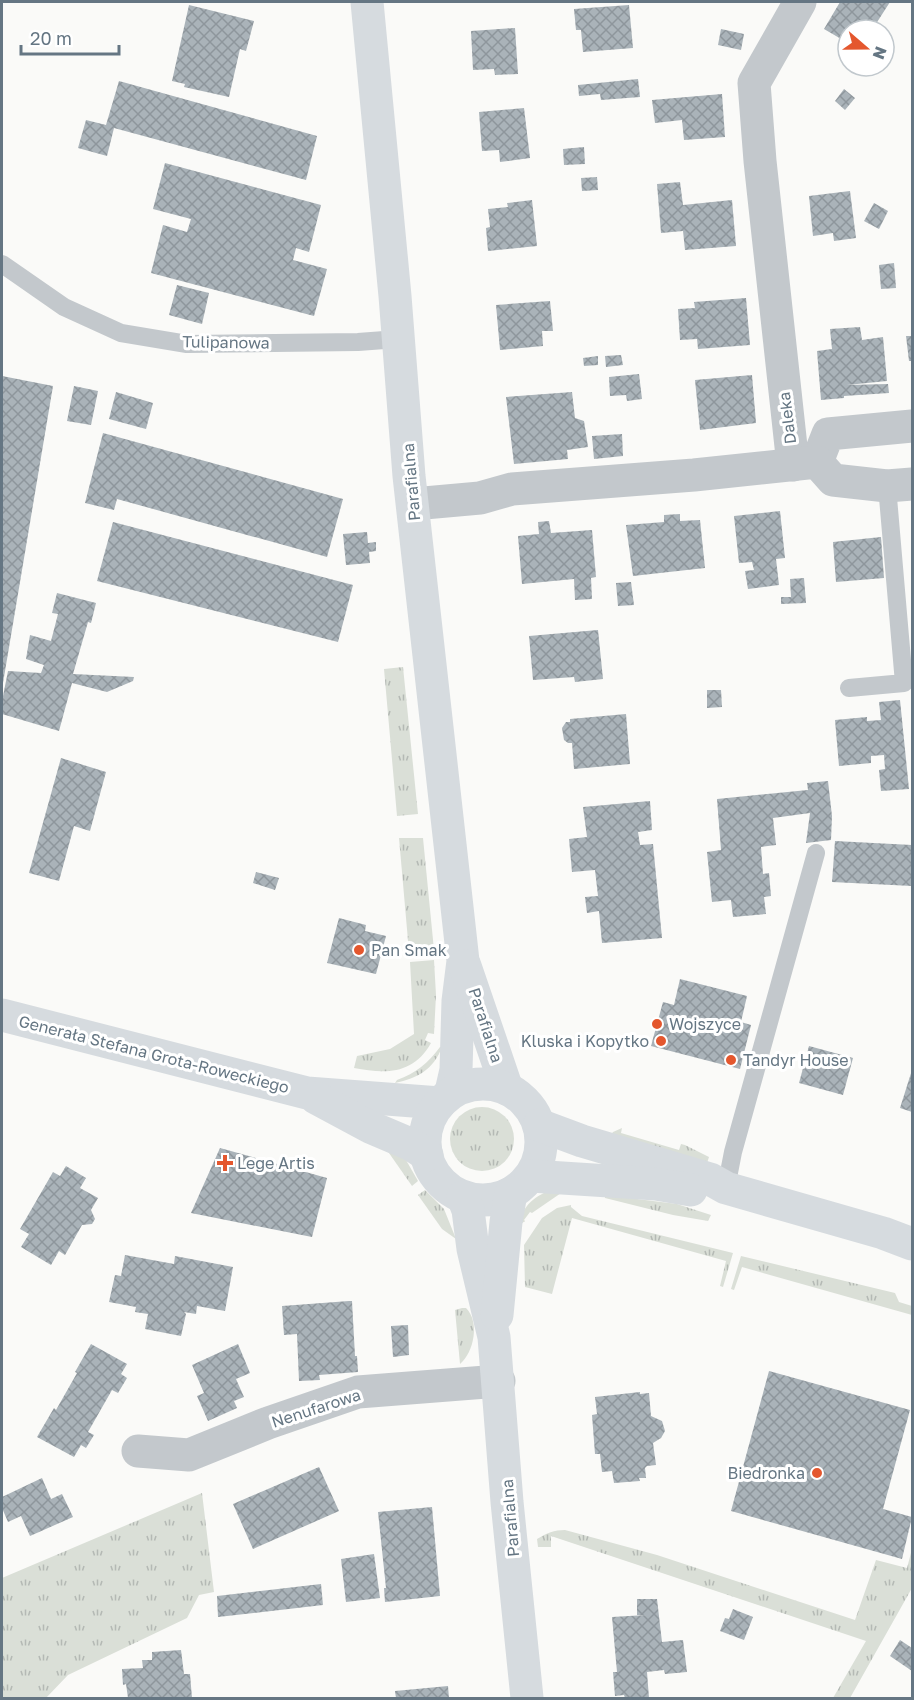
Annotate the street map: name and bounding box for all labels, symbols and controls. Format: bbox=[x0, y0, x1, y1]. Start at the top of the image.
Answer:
scale bar bbox=[21, 18, 118, 56]
north arrow bbox=[836, 18, 896, 78]
text: 20 m bbox=[30, 27, 72, 49]
text: N bbox=[869, 44, 892, 62]
street label: Tulipanowa bbox=[182, 331, 270, 353]
street label: Daleka bbox=[774, 391, 800, 445]
street label: Parafialna bbox=[398, 442, 424, 522]
place label: Pan Smak bbox=[371, 940, 447, 960]
marker: Pan Smak bbox=[352, 943, 366, 957]
street label: Parafialna bbox=[464, 985, 508, 1065]
street label: Generała Stefana Grota-Roweckiego bbox=[17, 1011, 291, 1097]
place label: Wojszyce bbox=[669, 1014, 741, 1034]
marker: Wojszyce bbox=[650, 1017, 664, 1031]
place label: Kluska i Kopytko bbox=[521, 1031, 649, 1051]
marker: Kluska i Kopytko bbox=[654, 1034, 668, 1048]
place label: Tandyr House bbox=[743, 1050, 849, 1070]
marker: Tandyr House bbox=[724, 1053, 738, 1067]
place label: Lege Artis bbox=[237, 1153, 315, 1173]
marker: Lege Artis bbox=[218, 1156, 232, 1170]
street label: Nenufarowa bbox=[269, 1384, 363, 1432]
place label: Biedronka bbox=[727, 1463, 805, 1483]
marker: Biedronka bbox=[810, 1466, 824, 1480]
street label: Parafialna bbox=[497, 1478, 523, 1558]

